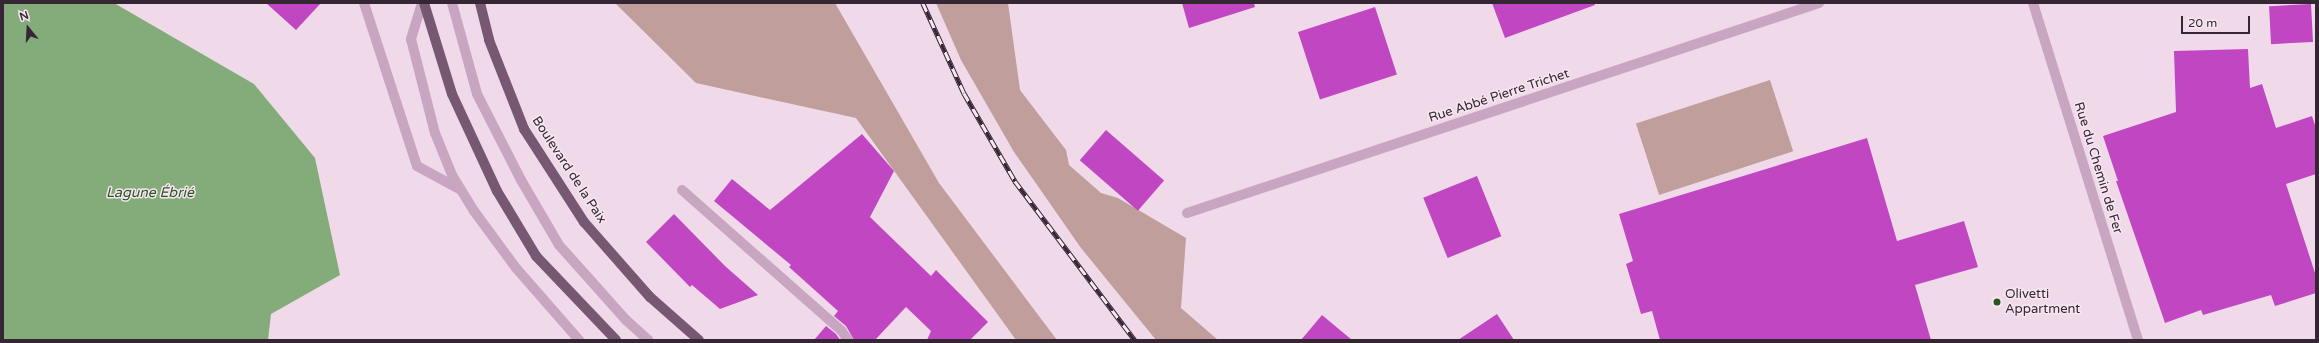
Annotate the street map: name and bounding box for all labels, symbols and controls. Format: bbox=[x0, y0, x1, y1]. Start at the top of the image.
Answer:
north arrow bbox=[8, 8, 48, 48]
scale bar bbox=[2183, 8, 2252, 34]
text: N bbox=[18, 9, 30, 24]
text: 20 m bbox=[2188, 16, 2217, 30]
street label: Rue Abbé Pierre Trichet bbox=[1427, 66, 1571, 126]
street label: Rue du Chemin de Fer bbox=[2071, 100, 2125, 236]
street label: Boulevard de la Paix bbox=[529, 113, 609, 227]
water label: Lagune Ébrié bbox=[106, 185, 194, 201]
place label: Olivetti Appartment bbox=[2005, 287, 2080, 318]
marker: Olivetti Appartment bbox=[1992, 297, 2002, 307]

